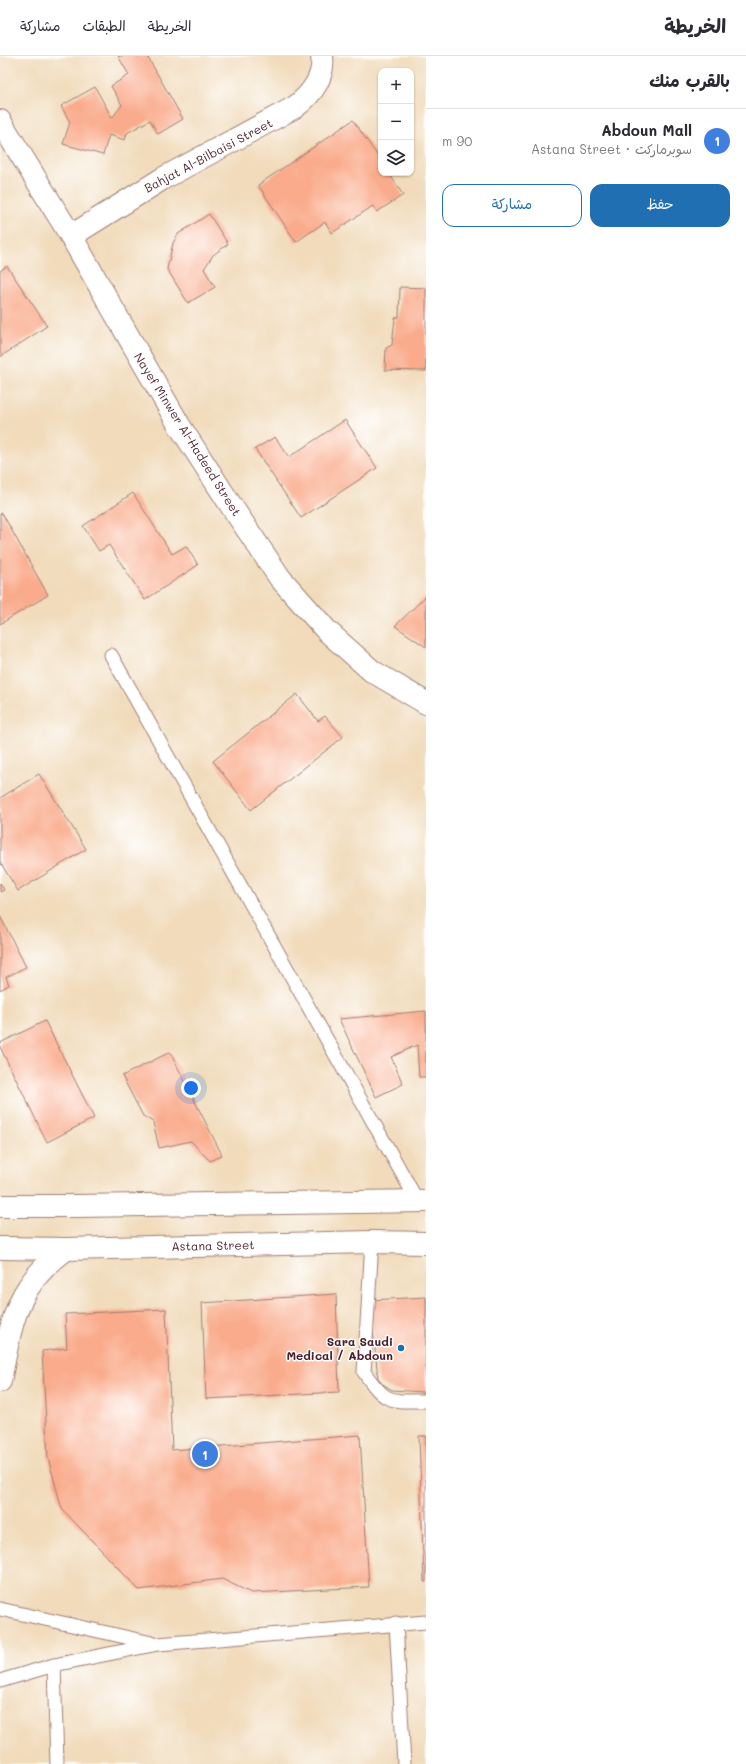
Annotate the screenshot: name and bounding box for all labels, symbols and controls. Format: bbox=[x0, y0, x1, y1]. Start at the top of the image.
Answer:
text: الخريطة bbox=[664, 13, 726, 38]
text: مشاركة bbox=[20, 16, 60, 35]
text: الطبقات bbox=[82, 16, 126, 35]
text: الخريطة bbox=[148, 16, 191, 35]
map controls bbox=[378, 68, 414, 176]
button: + bbox=[378, 68, 414, 104]
text: بالقرب منك bbox=[649, 69, 730, 91]
button: − bbox=[378, 104, 414, 140]
street label: Bahjat Al-Bilbaisi Street bbox=[141, 114, 275, 196]
text: Abdoun Mall bbox=[601, 120, 692, 140]
text: 90 m bbox=[442, 132, 472, 149]
text: 1 bbox=[714, 132, 720, 149]
button: layers bbox=[378, 140, 414, 176]
text: سوبرماركت · Astana Street bbox=[531, 140, 692, 157]
button: مشاركة bbox=[442, 184, 582, 227]
button: حفظ bbox=[590, 184, 730, 227]
street label: Nayef Minwer Al-Hadeed Street bbox=[131, 349, 245, 519]
your location bbox=[181, 1078, 201, 1098]
street label: Astana Street bbox=[171, 1236, 255, 1254]
place label: Sara Saudi Medical / Abdoun bbox=[286, 1333, 393, 1363]
marker: Sara Saudi Medical / Abdoun bbox=[396, 1343, 406, 1353]
pin: 1 bbox=[192, 1439, 218, 1469]

